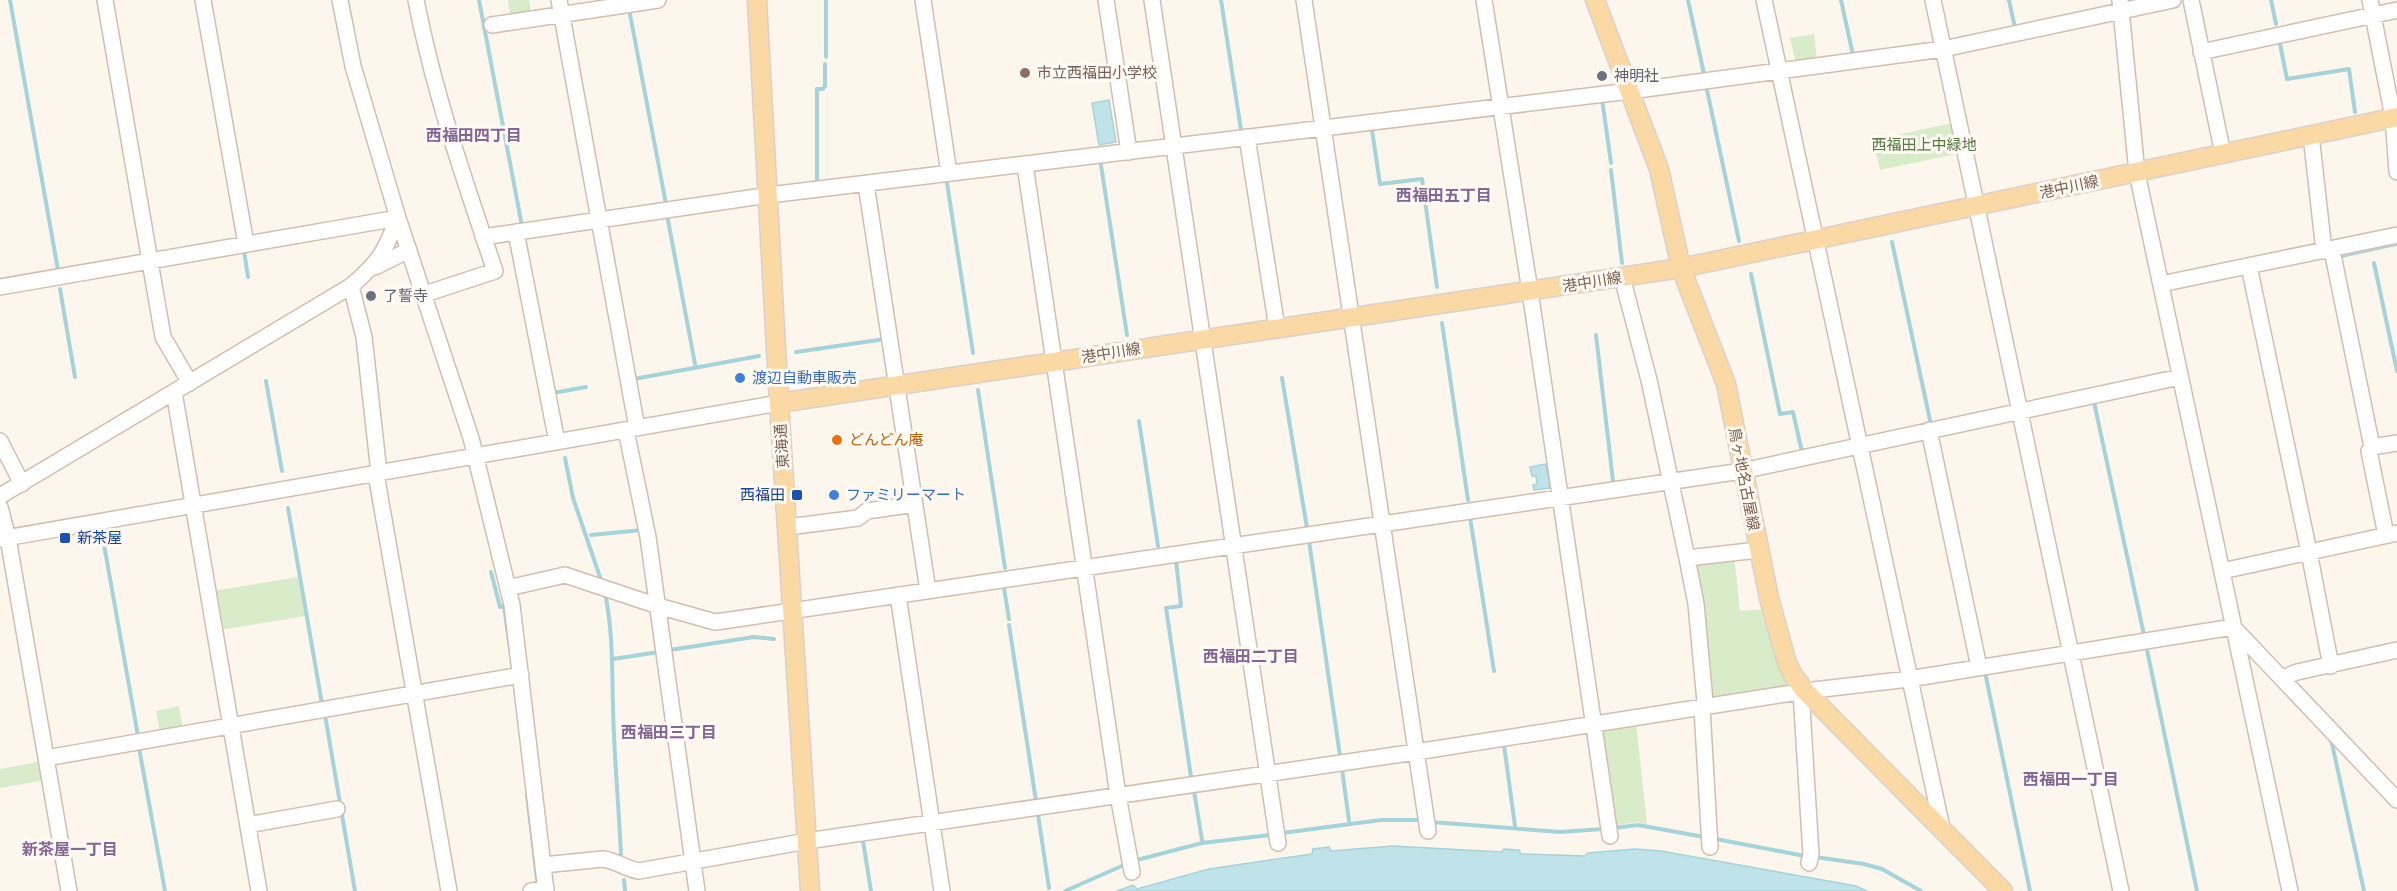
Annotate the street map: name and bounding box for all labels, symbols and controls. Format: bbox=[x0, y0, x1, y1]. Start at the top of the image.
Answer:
place label: 市立西福田小学校 bbox=[1037, 64, 1157, 82]
marker: 市立西福田小学校 bbox=[1018, 66, 1032, 80]
place label: 神明社 bbox=[1614, 67, 1659, 85]
marker: 神明社 bbox=[1595, 69, 1609, 83]
district label: 西福田四丁目 bbox=[426, 126, 522, 145]
park label: 西福田上中緑地 bbox=[1871, 136, 1977, 154]
street label: 港中川線 bbox=[2038, 172, 2100, 202]
district label: 西福田五丁目 bbox=[1396, 186, 1492, 205]
street label: 港中川線 bbox=[1561, 268, 1623, 296]
place label: 了誓寺 bbox=[383, 287, 428, 305]
marker: 了誓寺 bbox=[364, 289, 378, 303]
street label: 港中川線 bbox=[1080, 339, 1142, 367]
place label: 渡辺自動車販売 bbox=[752, 369, 857, 387]
marker: 渡辺自動車販売 bbox=[733, 371, 747, 385]
street label: 東海通 bbox=[771, 423, 793, 469]
street label: 鳥ヶ地名古屋線 bbox=[1725, 426, 1763, 532]
place label: どんどん庵 bbox=[849, 431, 924, 449]
marker: どんどん庵 bbox=[830, 433, 844, 447]
place label: 西福田 bbox=[740, 486, 785, 504]
place label: ファミリーマート bbox=[846, 486, 966, 504]
marker: 西福田 bbox=[790, 488, 804, 502]
marker: ファミリーマート bbox=[827, 488, 841, 502]
place label: 新茶屋 bbox=[77, 529, 122, 547]
marker: 新茶屋 bbox=[58, 531, 72, 545]
district label: 西福田二丁目 bbox=[1203, 647, 1299, 666]
district label: 西福田三丁目 bbox=[621, 723, 717, 742]
district label: 西福田一丁目 bbox=[2023, 770, 2119, 789]
district label: 新茶屋一丁目 bbox=[22, 840, 118, 859]

